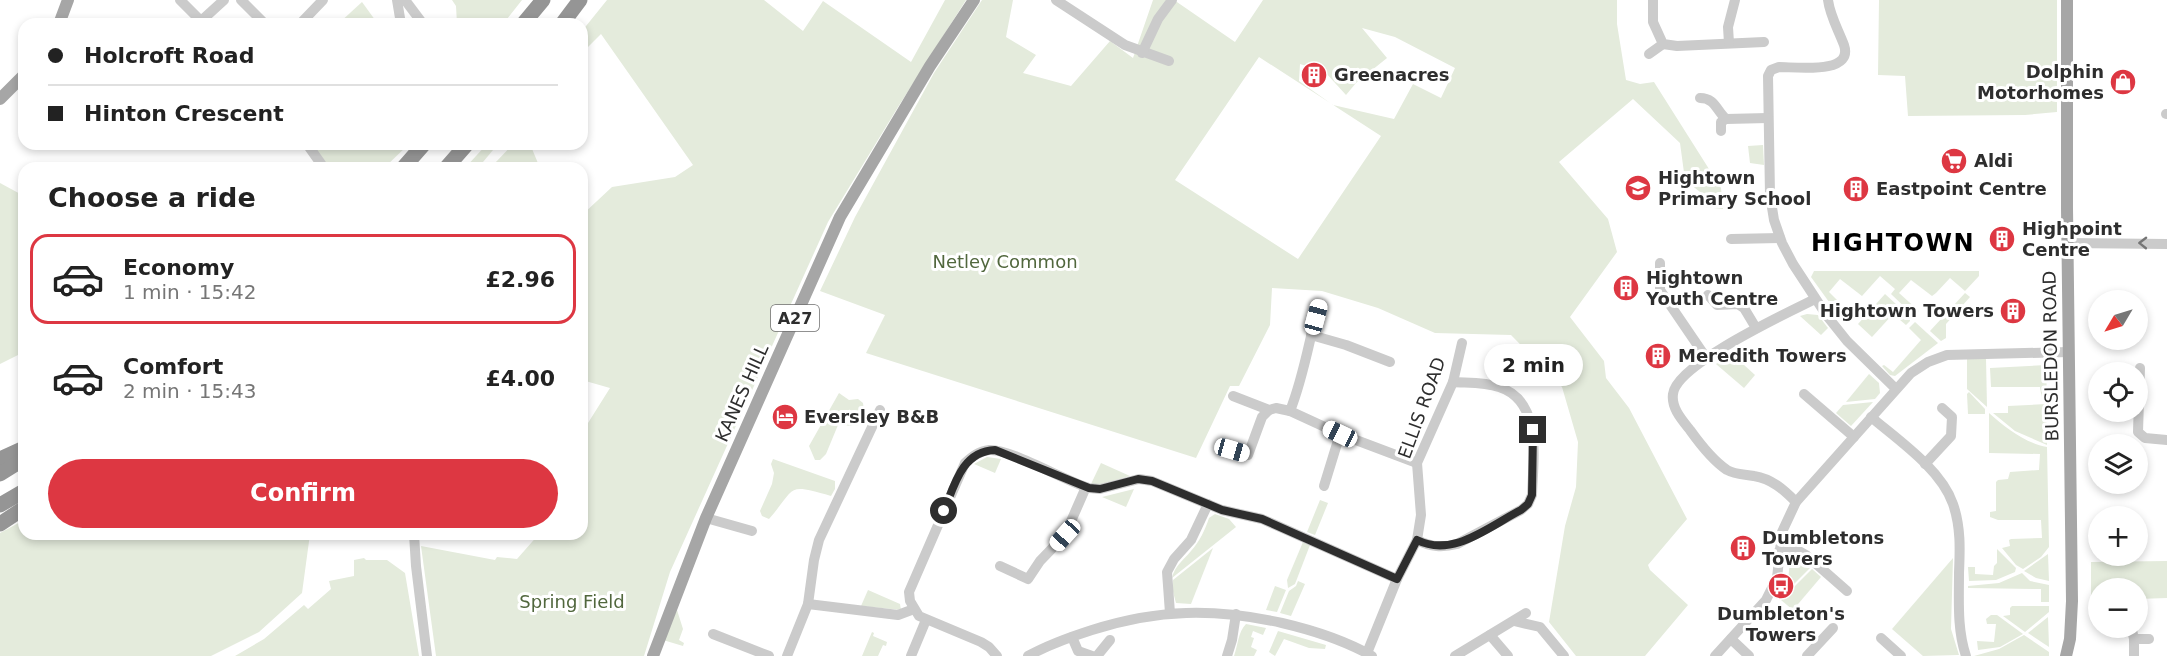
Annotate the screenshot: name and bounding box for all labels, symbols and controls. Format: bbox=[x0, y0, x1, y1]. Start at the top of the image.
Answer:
text: Holcroft Road bbox=[84, 43, 254, 68]
building icon: Greenacres bbox=[1299, 60, 1329, 90]
place label: Dolphin Motorhomes bbox=[1977, 61, 2104, 103]
place label: Greenacres bbox=[1334, 64, 1450, 85]
shop icon: Dolphin Motorhomes bbox=[2108, 67, 2138, 97]
text: Hinton Crescent bbox=[84, 101, 284, 126]
supermarket icon: Aldi bbox=[1939, 146, 1969, 176]
place label: Aldi bbox=[1974, 150, 2013, 171]
place label: Hightown Primary School bbox=[1658, 167, 1811, 209]
school or university icon: Hightown Primary School bbox=[1623, 173, 1653, 203]
building icon: Eastpoint Centre bbox=[1841, 174, 1871, 204]
place label: Eastpoint Centre bbox=[1876, 178, 2047, 199]
text: Choose a ride bbox=[48, 182, 256, 213]
place label: Highpoint Centre bbox=[2022, 218, 2122, 260]
building icon: Highpoint Centre bbox=[1987, 224, 2017, 254]
district label: HIGHTOWN bbox=[1811, 229, 1975, 257]
one-way arrow bbox=[2138, 237, 2147, 249]
park label: Netley Common bbox=[932, 251, 1078, 272]
icon: car bbox=[51, 252, 105, 306]
text: Economy bbox=[123, 255, 234, 280]
text: £2.96 bbox=[485, 267, 555, 292]
place label: Hightown Youth Centre bbox=[1645, 267, 1778, 309]
street label: BURSLEDON ROAD bbox=[2039, 271, 2062, 441]
building icon: Hightown Youth Centre bbox=[1611, 273, 1641, 303]
text: 1 min · 15:42 bbox=[123, 280, 257, 304]
north arrow bbox=[2088, 290, 2148, 350]
map controls bbox=[2088, 290, 2148, 638]
building icon: Hightown Towers bbox=[1998, 296, 2028, 326]
car bbox=[1303, 297, 1329, 337]
place label: Hightown Towers bbox=[1820, 300, 1994, 321]
road number: A27 bbox=[771, 305, 819, 331]
street label: KANES HILL bbox=[711, 341, 772, 445]
building icon: Meredith Towers bbox=[1643, 341, 1673, 371]
callout: 2 min bbox=[1484, 343, 1582, 385]
place label: Meredith Towers bbox=[1678, 345, 1847, 366]
icon: car bbox=[51, 351, 105, 405]
text: 2 min bbox=[1502, 353, 1565, 377]
text: Comfort bbox=[123, 354, 223, 379]
street label: ELLIS ROAD bbox=[1393, 354, 1450, 461]
button: locate bbox=[2088, 362, 2148, 422]
text: £4.00 bbox=[485, 366, 555, 391]
text: 2 min · 15:43 bbox=[123, 379, 257, 403]
hotel icon: Eversley B&B bbox=[770, 402, 800, 432]
place label: Eversley B&B bbox=[804, 406, 939, 427]
route end bbox=[1519, 416, 1546, 443]
car bbox=[1320, 418, 1360, 450]
button: layers bbox=[2088, 434, 2148, 494]
car bbox=[1212, 436, 1252, 464]
button: Confirm bbox=[48, 459, 558, 528]
route start bbox=[930, 497, 957, 524]
button: + bbox=[2088, 506, 2148, 566]
car bbox=[1046, 516, 1084, 554]
place label: Dumbletons Towers bbox=[1762, 527, 1884, 569]
building icon: Dumbletons Towers bbox=[1728, 533, 1758, 563]
bus stop icon: Dumbleton's Towers bbox=[1766, 571, 1796, 601]
button: − bbox=[2088, 578, 2148, 638]
park label: Spring Field bbox=[519, 591, 625, 612]
place label: Dumbleton's Towers bbox=[1717, 603, 1845, 645]

